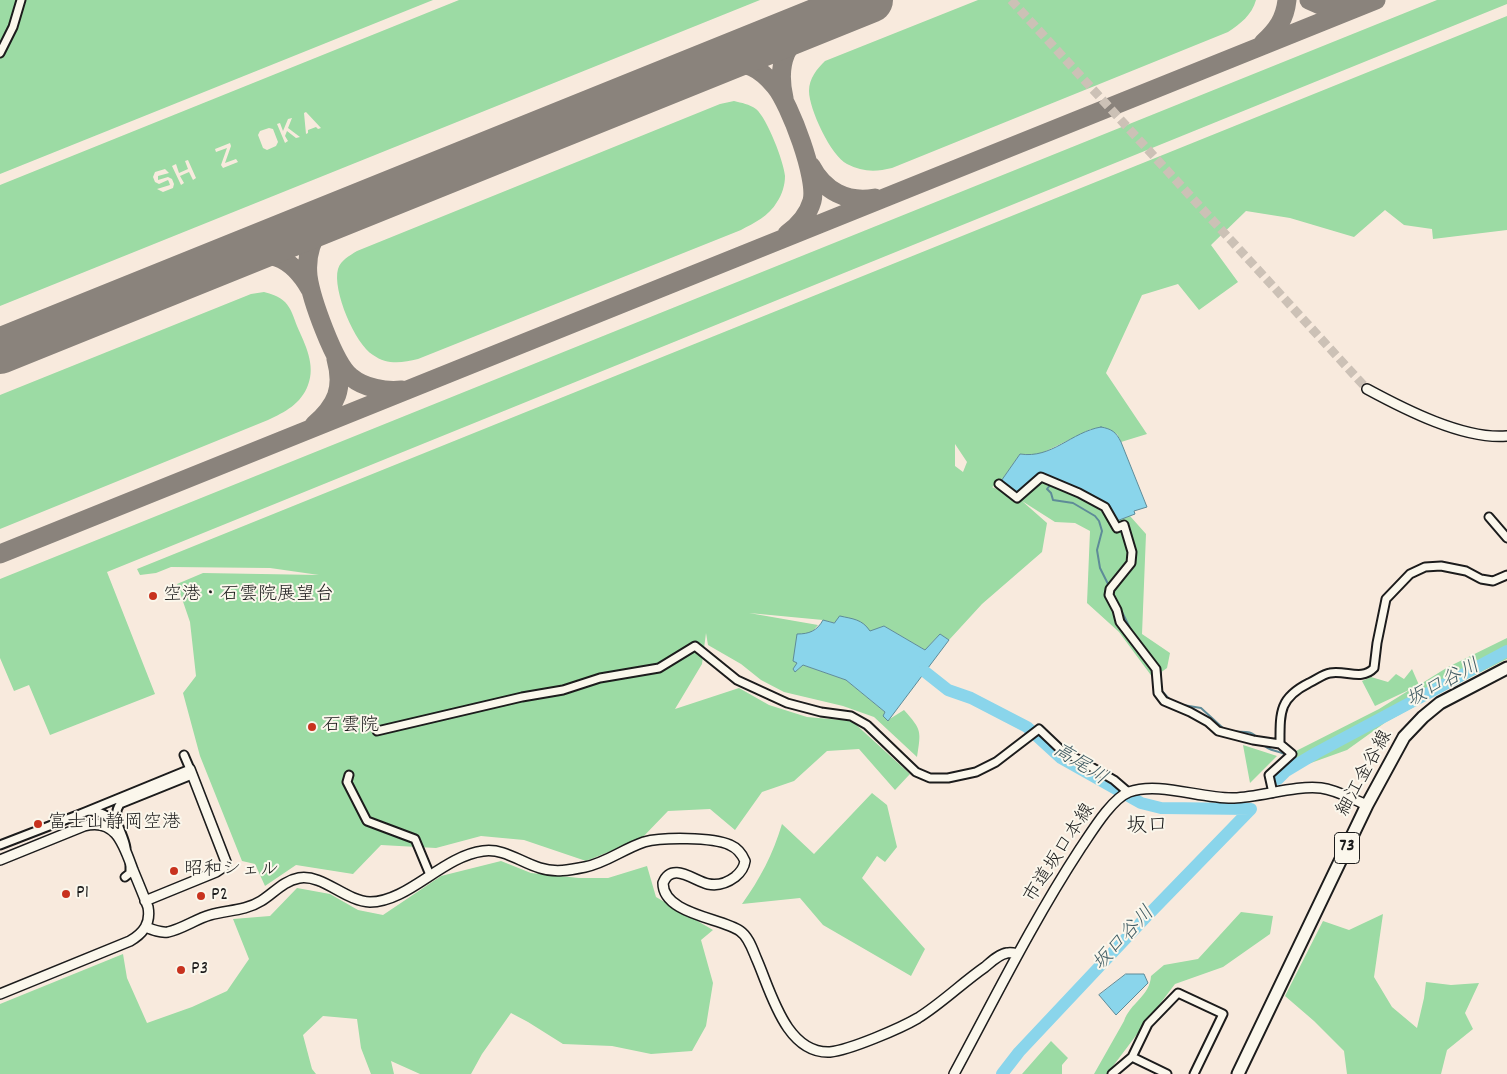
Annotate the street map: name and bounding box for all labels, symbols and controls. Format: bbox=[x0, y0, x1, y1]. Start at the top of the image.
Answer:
place label: 空港・石雲院展望台 bbox=[163, 585, 334, 607]
marker: 空港・石雲院展望台 bbox=[147, 590, 159, 602]
water label: 坂口谷川 bbox=[1403, 656, 1485, 714]
place label: 石雲院 bbox=[322, 716, 379, 738]
marker: 石雲院 bbox=[306, 721, 318, 733]
street label: 細江金谷線 bbox=[1333, 727, 1399, 821]
water label: 高尾川 bbox=[1047, 740, 1111, 792]
street label: 市道坂口本線 bbox=[1020, 800, 1102, 908]
place label: 富士山静岡空港 bbox=[48, 813, 181, 835]
district label: 坂口 bbox=[1126, 815, 1168, 841]
marker: 富士山静岡空港 bbox=[32, 818, 44, 830]
road number: 73 bbox=[1334, 832, 1360, 864]
place label: 昭和シェル bbox=[184, 860, 279, 882]
marker: 昭和シェル bbox=[168, 865, 180, 877]
place label: P1 bbox=[76, 883, 89, 905]
place label: P2 bbox=[211, 885, 228, 907]
marker: P1 bbox=[60, 888, 72, 900]
marker: P2 bbox=[195, 890, 207, 902]
water label: 坂口谷川 bbox=[1089, 903, 1161, 977]
place label: P3 bbox=[191, 959, 208, 981]
marker: P3 bbox=[175, 964, 187, 976]

